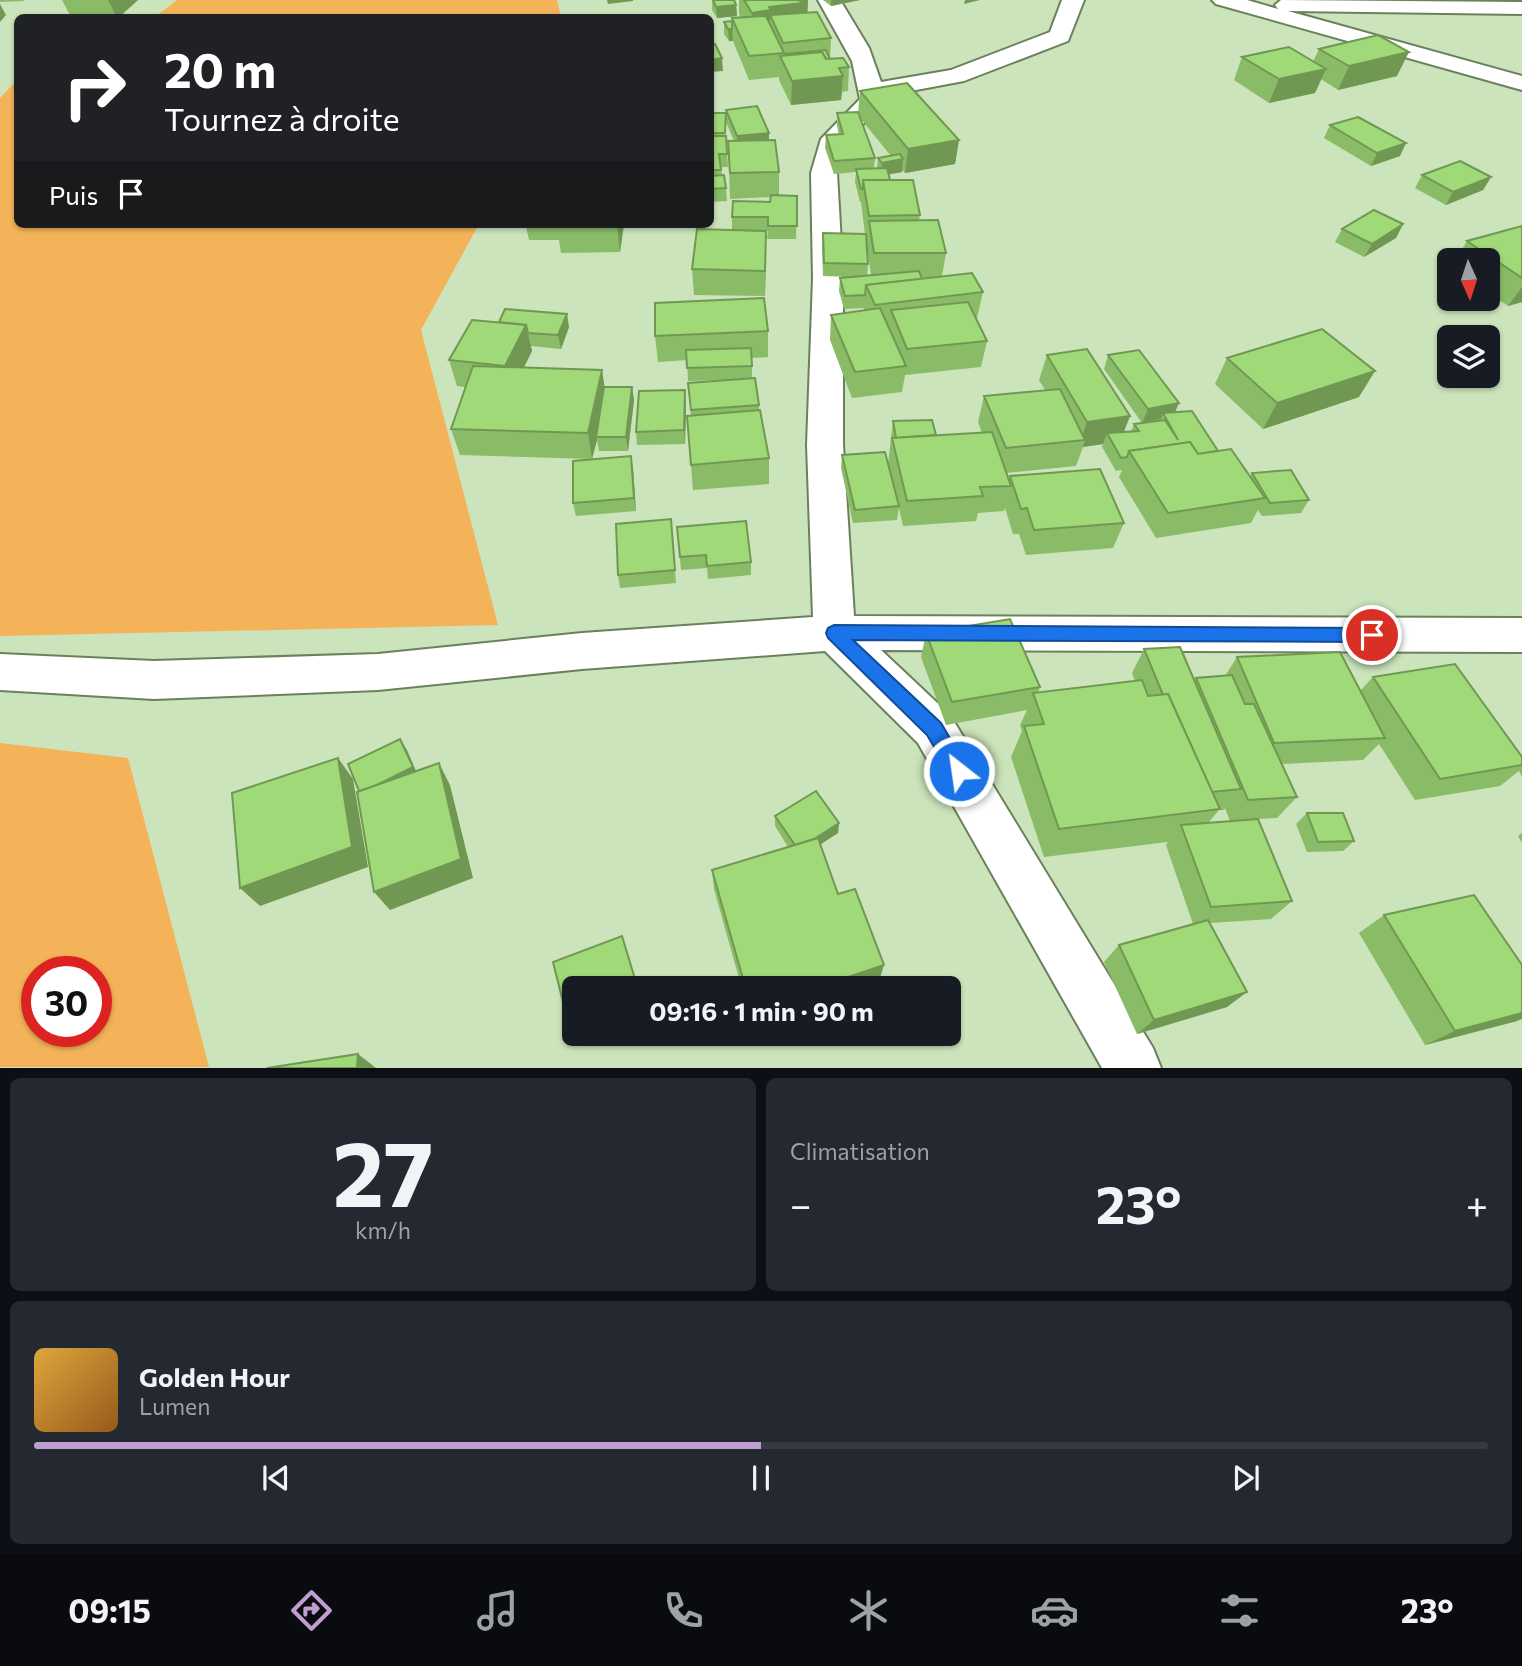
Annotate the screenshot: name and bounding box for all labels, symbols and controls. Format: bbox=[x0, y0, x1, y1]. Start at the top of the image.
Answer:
text: 20 m bbox=[164, 38, 276, 98]
icon: right bbox=[49, 42, 140, 133]
text: Tournez à droite bbox=[164, 98, 400, 138]
icon: arrive bbox=[112, 175, 150, 213]
text: Puis bbox=[49, 179, 98, 210]
north arrow bbox=[1437, 248, 1500, 312]
map controls bbox=[1437, 248, 1500, 388]
button: layers bbox=[1437, 325, 1500, 388]
pin bbox=[1342, 605, 1402, 665]
icon: arrive bbox=[1353, 616, 1391, 654]
position arrow bbox=[922, 734, 996, 808]
speed limit sign: 30 bbox=[21, 956, 112, 1047]
text: 09:16 · 1 min · 90 m bbox=[649, 995, 874, 1026]
text: 27 bbox=[332, 1114, 434, 1226]
text: Climatisation bbox=[790, 1137, 930, 1165]
text: 23° bbox=[1096, 1171, 1182, 1235]
text: − bbox=[790, 1180, 812, 1227]
text: + bbox=[1466, 1180, 1488, 1227]
text: km/h bbox=[355, 1216, 411, 1244]
text: Golden Hour bbox=[139, 1361, 290, 1392]
text: Lumen bbox=[139, 1392, 210, 1420]
icon: previous bbox=[257, 1459, 295, 1497]
icon: pause bbox=[742, 1459, 780, 1497]
icon: next bbox=[1227, 1459, 1265, 1497]
icon: directions bbox=[287, 1586, 336, 1635]
icon: music bbox=[473, 1586, 522, 1635]
icon: phone bbox=[659, 1586, 708, 1635]
icon: climate bbox=[844, 1586, 893, 1635]
icon: car bbox=[1030, 1586, 1079, 1635]
icon: filters bbox=[1215, 1586, 1264, 1635]
text: 09:15 bbox=[68, 1590, 151, 1630]
text: 23° bbox=[1401, 1590, 1454, 1630]

